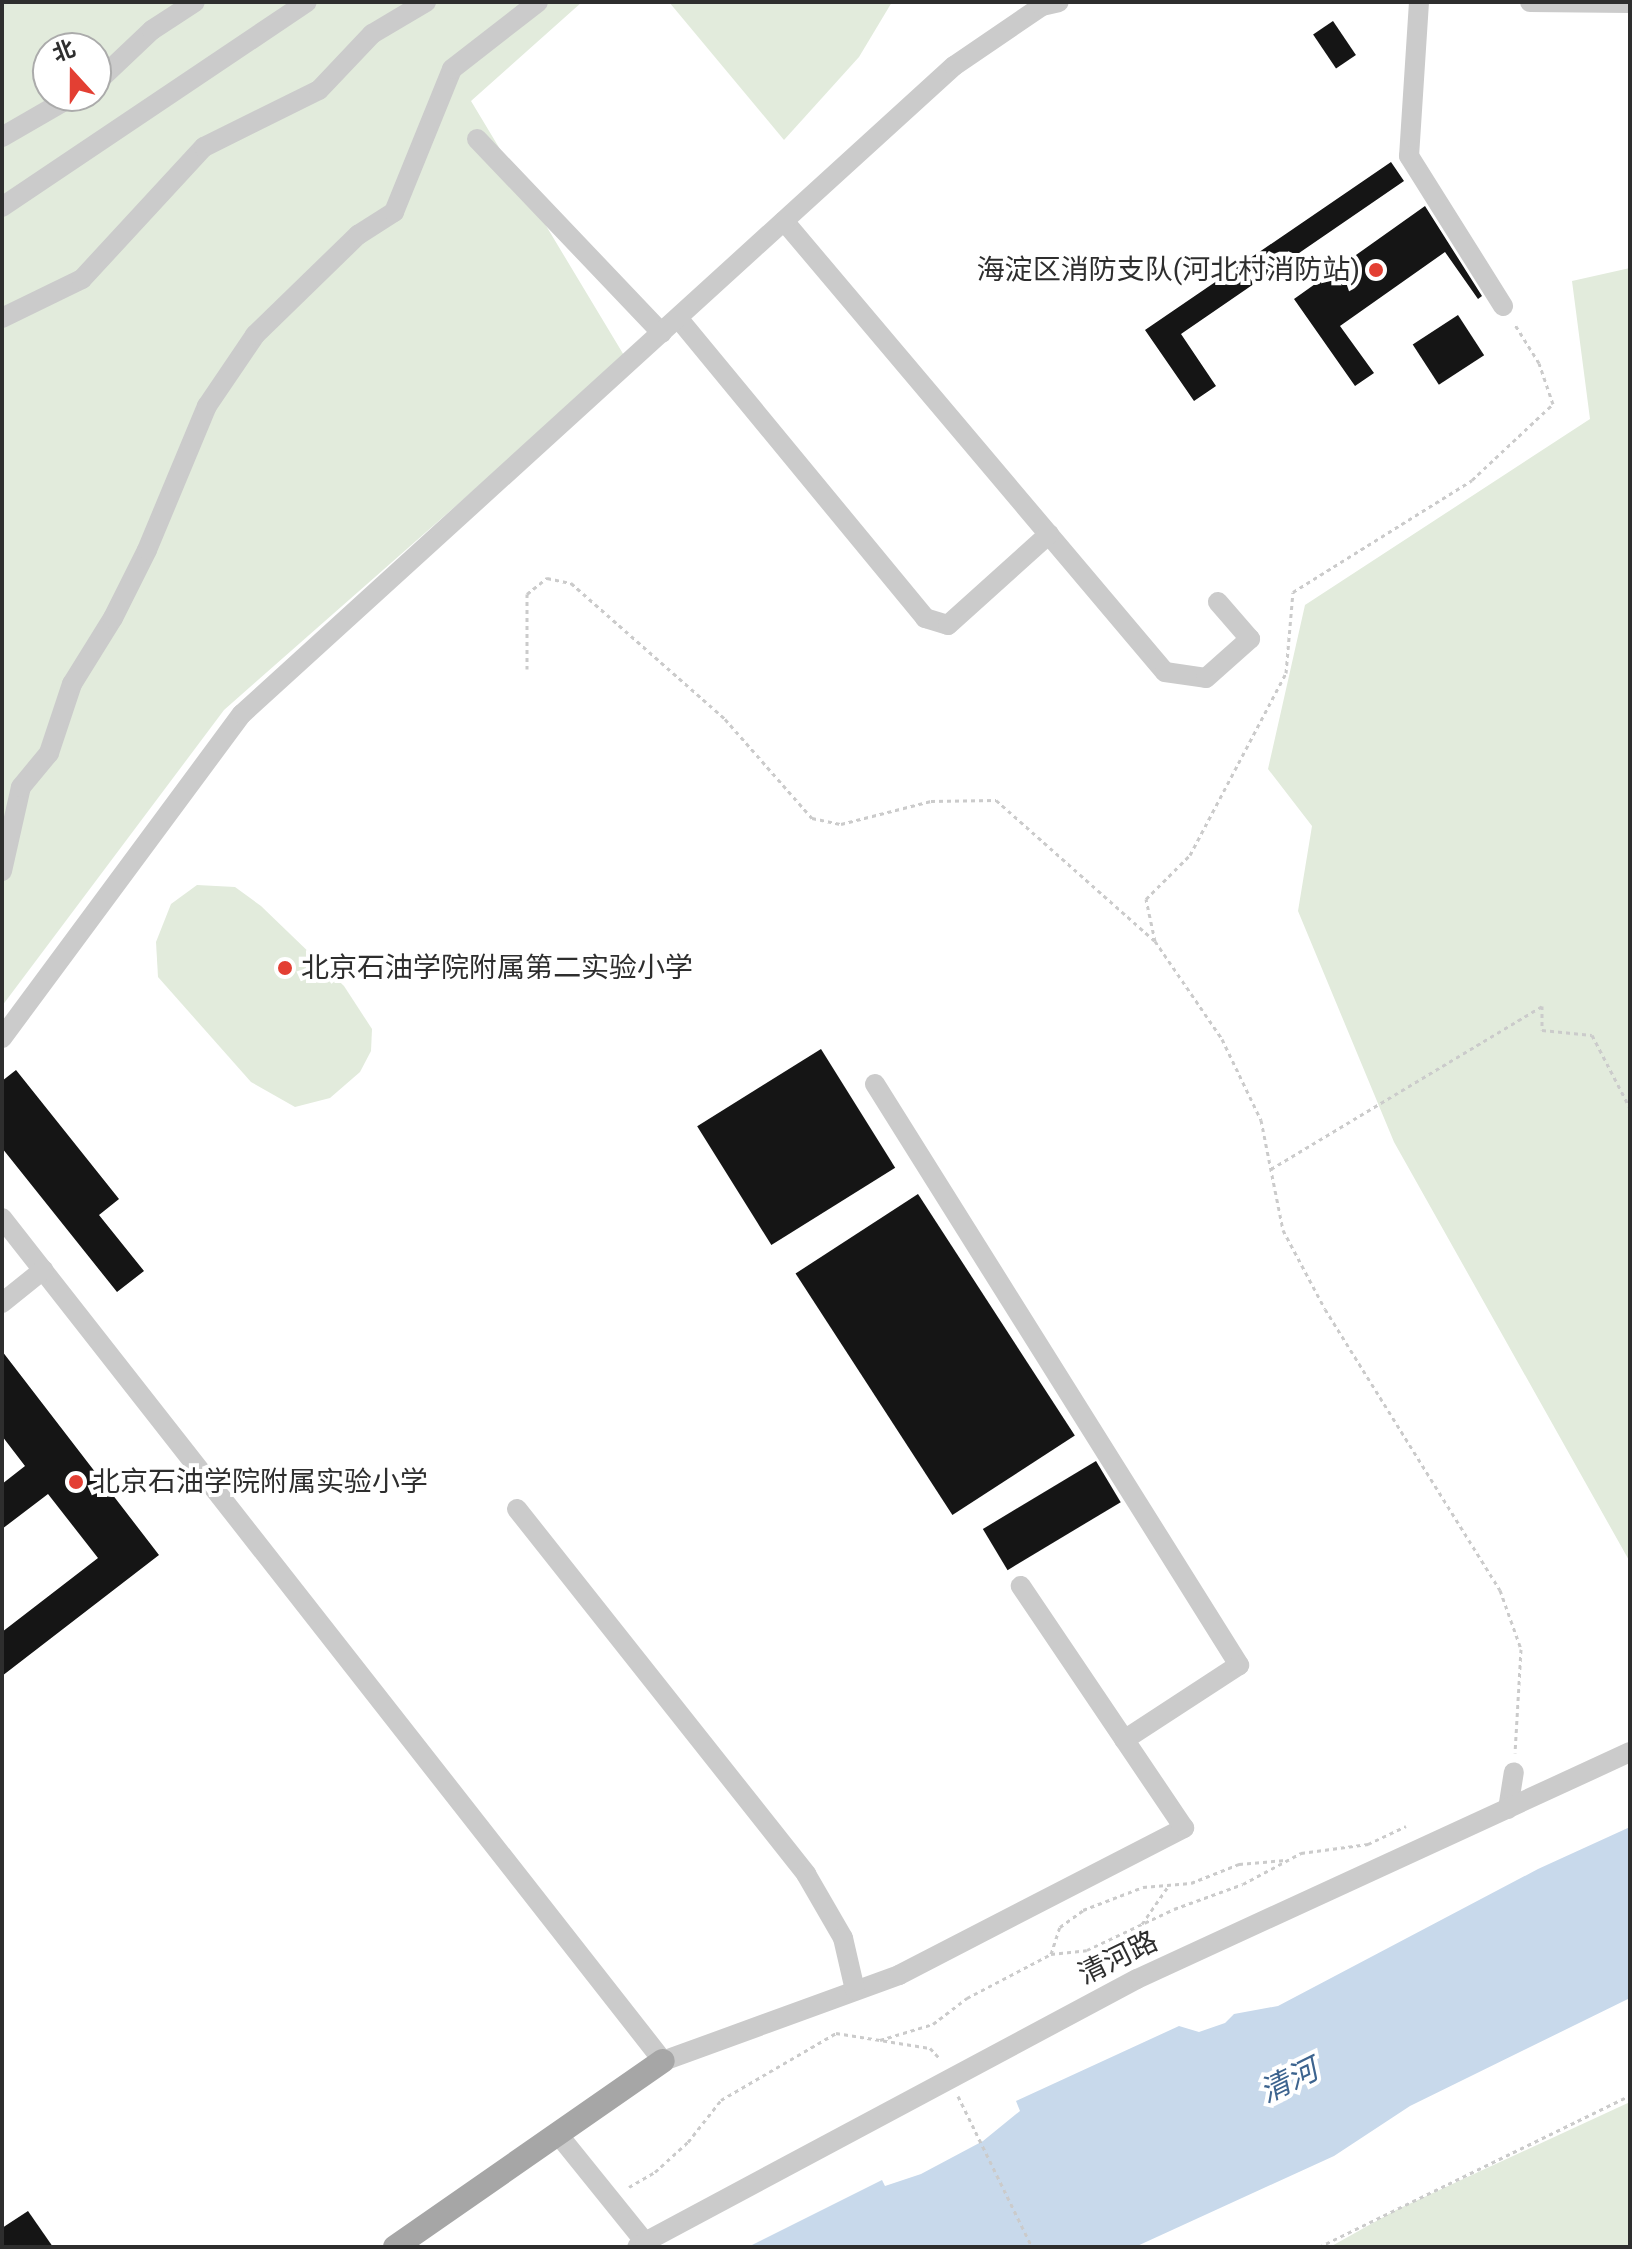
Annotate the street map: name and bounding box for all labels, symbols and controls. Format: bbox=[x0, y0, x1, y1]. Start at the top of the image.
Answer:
north arrow bbox=[32, 32, 112, 112]
text: 北 bbox=[49, 35, 79, 67]
place label: 海淀区消防支队(河北村消防站) bbox=[977, 253, 1360, 287]
marker: 海淀区消防支队(河北村消防站) bbox=[1367, 261, 1385, 279]
place label: 北京石油学院附属第二实验小学 bbox=[301, 951, 693, 985]
marker: 北京石油学院附属第二实验小学 bbox=[276, 959, 294, 977]
place label: 北京石油学院附属实验小学 bbox=[92, 1465, 428, 1499]
marker: 北京石油学院附属实验小学 bbox=[67, 1473, 85, 1491]
street label: 清河路 bbox=[1073, 1924, 1163, 1992]
water label: 清河 bbox=[1254, 2052, 1324, 2110]

